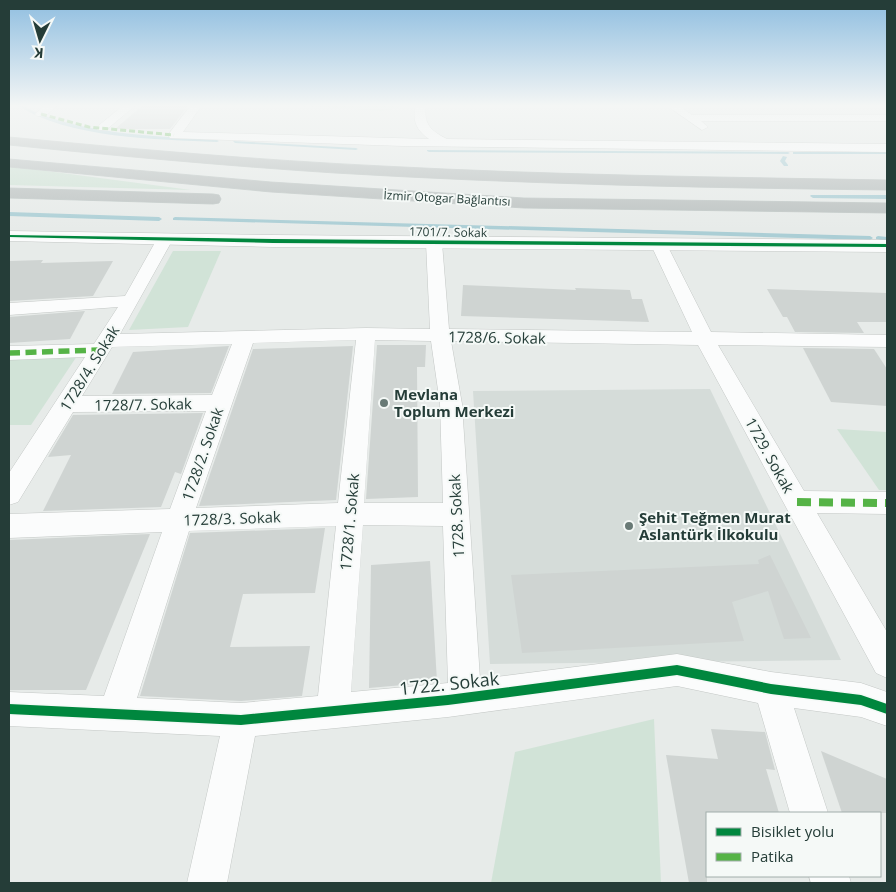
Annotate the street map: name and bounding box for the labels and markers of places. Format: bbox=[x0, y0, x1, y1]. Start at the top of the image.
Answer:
place label: Mevlana Toplum Merkezi bbox=[394, 384, 514, 421]
marker: Mevlana Toplum Merkezi bbox=[378, 397, 390, 409]
place label: Şehit Teğmen Murat Aslantürk İlkokulu bbox=[639, 507, 791, 544]
marker: Şehit Teğmen Murat Aslantürk İlkokulu bbox=[623, 520, 635, 532]

